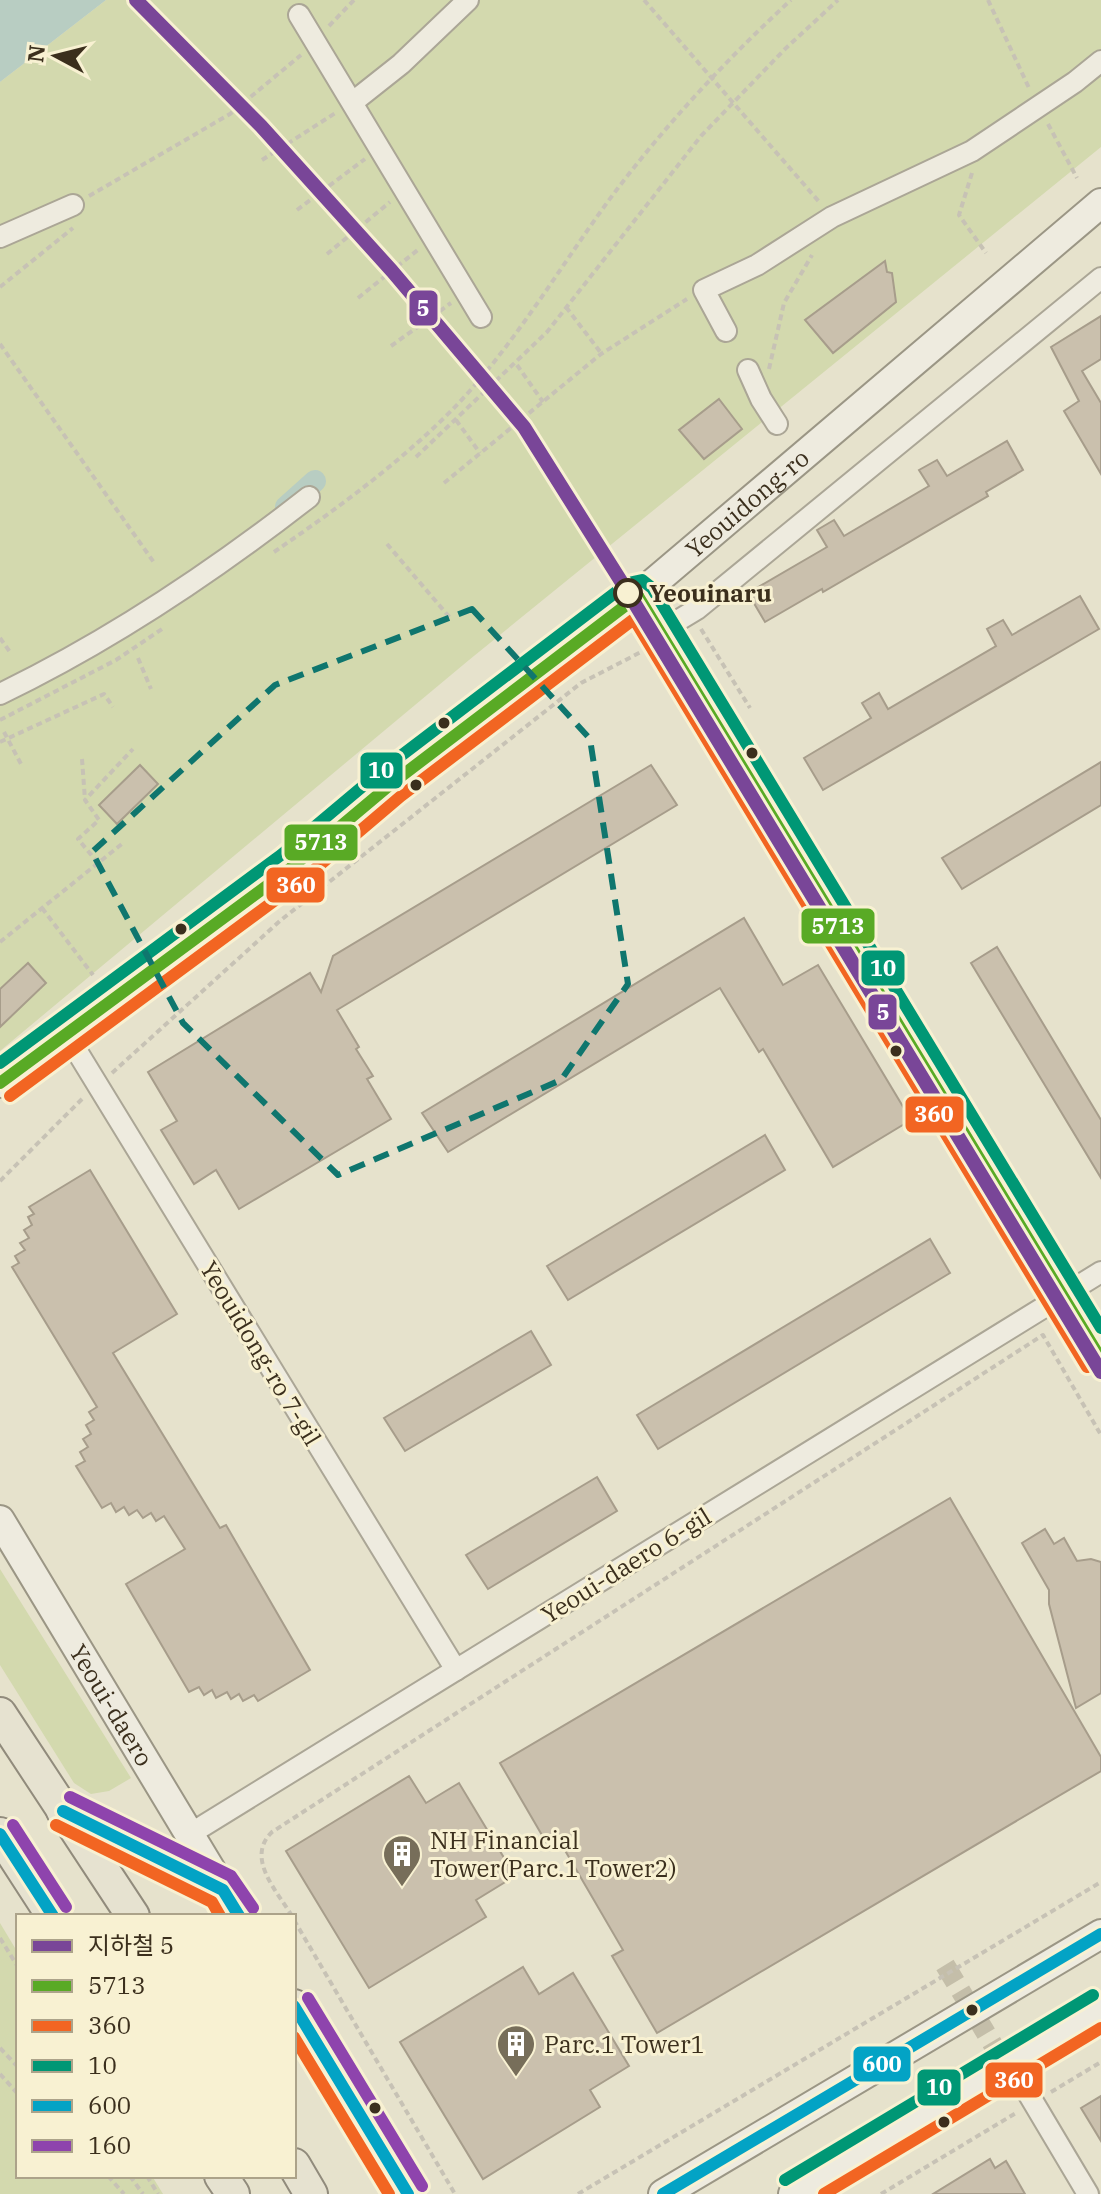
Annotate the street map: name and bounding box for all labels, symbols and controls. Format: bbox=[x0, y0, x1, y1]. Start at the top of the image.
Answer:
north arrow bbox=[16, 16, 96, 96]
text: N bbox=[20, 43, 51, 64]
line badge: 5 bbox=[408, 289, 439, 327]
text: 5 bbox=[416, 293, 430, 322]
street label: Yeouidong-ro bbox=[679, 442, 816, 565]
place label: Yeouinaru bbox=[649, 577, 772, 609]
marker: Yeouinaru bbox=[614, 579, 642, 607]
unlabelled marker bbox=[436, 715, 452, 731]
unlabelled marker bbox=[744, 745, 760, 761]
line badge: 10 bbox=[359, 751, 404, 790]
text: 10 bbox=[368, 755, 394, 784]
unlabelled marker bbox=[408, 777, 424, 793]
line badge: 5713 bbox=[283, 823, 359, 862]
text: 5713 bbox=[295, 827, 347, 856]
line badge: 360 bbox=[265, 866, 326, 904]
text: 360 bbox=[276, 870, 316, 899]
line badge: 5713 bbox=[800, 907, 876, 945]
text: 5713 bbox=[812, 911, 864, 940]
unlabelled marker bbox=[173, 921, 189, 937]
line badge: 10 bbox=[860, 949, 906, 987]
text: 10 bbox=[870, 953, 896, 982]
line badge: 5 bbox=[867, 993, 898, 1031]
text: 5 bbox=[876, 997, 890, 1026]
unlabelled marker bbox=[888, 1043, 904, 1059]
line badge: 360 bbox=[904, 1095, 965, 1134]
text: 360 bbox=[914, 1099, 954, 1128]
street label: Yeouidong-ro 7-gil bbox=[193, 1255, 329, 1451]
street label: Yeoui-daero 6-gil bbox=[535, 1500, 717, 1630]
street label: Yeoui-daero bbox=[62, 1638, 161, 1772]
place label: NH Financial Tower(Parc.1 Tower2) bbox=[430, 1824, 677, 1884]
building icon: NH Financial Tower(Parc.1 Tower2) bbox=[381, 1833, 423, 1888]
legend bbox=[16, 1914, 296, 2178]
text: 지하철 5 bbox=[88, 1929, 174, 1961]
text: 5713 bbox=[88, 1969, 146, 2001]
unlabelled marker bbox=[964, 2002, 980, 2018]
text: 360 bbox=[88, 2009, 131, 2041]
building icon: Parc.1 Tower1 bbox=[495, 2023, 537, 2078]
place label: Parc.1 Tower1 bbox=[544, 2028, 705, 2060]
line badge: 600 bbox=[852, 2045, 912, 2083]
text: 10 bbox=[88, 2049, 117, 2081]
text: 600 bbox=[862, 2049, 902, 2078]
line badge: 360 bbox=[984, 2061, 1044, 2099]
text: 360 bbox=[994, 2065, 1034, 2094]
line badge: 10 bbox=[916, 2068, 962, 2107]
text: 10 bbox=[926, 2072, 952, 2101]
text: 600 bbox=[88, 2089, 131, 2121]
unlabelled marker bbox=[367, 2100, 383, 2116]
unlabelled marker bbox=[936, 2114, 952, 2130]
text: 160 bbox=[88, 2129, 131, 2161]

